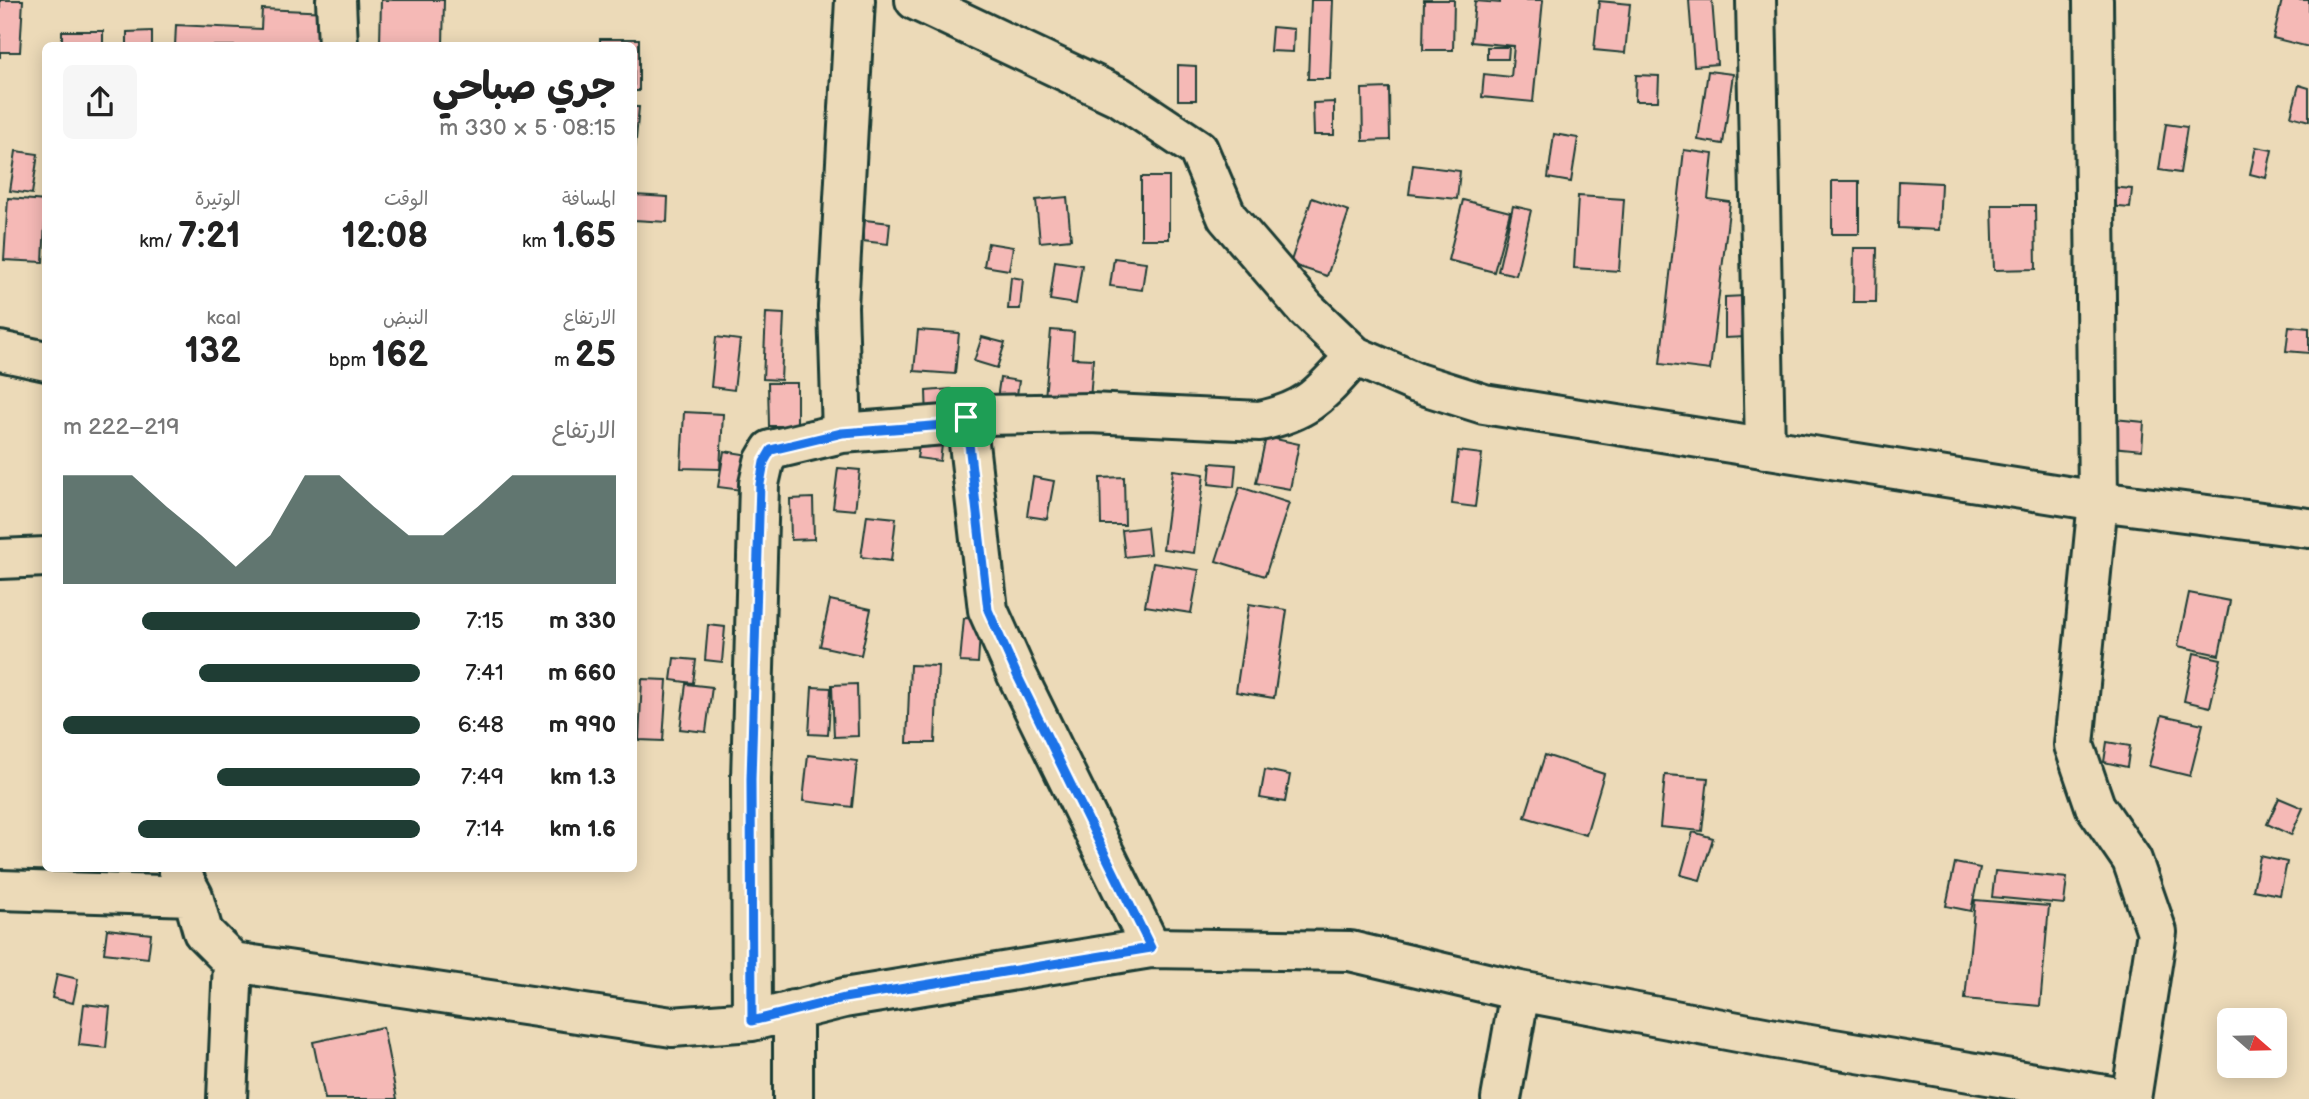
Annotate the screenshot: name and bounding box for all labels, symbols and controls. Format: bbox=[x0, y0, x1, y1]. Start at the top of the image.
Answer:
button: share bbox=[63, 65, 137, 139]
text: جري صباحي bbox=[432, 65, 616, 110]
text: 08:15 · 5 × 330 m bbox=[439, 114, 616, 142]
text: الوتيرة bbox=[195, 188, 241, 211]
text: الوقت bbox=[384, 188, 428, 211]
text: المسافة bbox=[562, 188, 616, 211]
text: 7:21 bbox=[178, 215, 241, 258]
text: 12:08 bbox=[341, 215, 428, 258]
text: 1.65 bbox=[552, 215, 616, 258]
text: /km bbox=[139, 230, 178, 253]
text: km bbox=[522, 230, 552, 253]
text: kcal bbox=[207, 307, 241, 330]
text: النبض bbox=[383, 307, 428, 330]
text: الارتفاع bbox=[563, 307, 616, 330]
text: 132 bbox=[185, 330, 241, 373]
text: 162 bbox=[371, 334, 428, 377]
text: 25 bbox=[575, 334, 616, 377]
text: bpm bbox=[329, 349, 371, 372]
text: m bbox=[554, 349, 575, 372]
pin bbox=[936, 387, 996, 447]
icon: arrive bbox=[947, 398, 985, 436]
text: 219–222 m bbox=[63, 413, 180, 441]
text: الارتفاع bbox=[552, 417, 616, 445]
text: 7:15 bbox=[466, 607, 504, 635]
text: 330 m bbox=[549, 607, 616, 635]
text: 7:41 bbox=[465, 659, 504, 687]
text: 660 m bbox=[548, 659, 616, 687]
text: 6:48 bbox=[458, 711, 504, 739]
text: 990 m bbox=[549, 711, 616, 739]
text: 7:49 bbox=[461, 763, 504, 791]
text: 1.3 km bbox=[550, 763, 616, 791]
text: 7:14 bbox=[465, 815, 504, 843]
text: 1.6 km bbox=[549, 815, 616, 843]
north arrow bbox=[2217, 1008, 2287, 1078]
map controls bbox=[2217, 1008, 2287, 1078]

